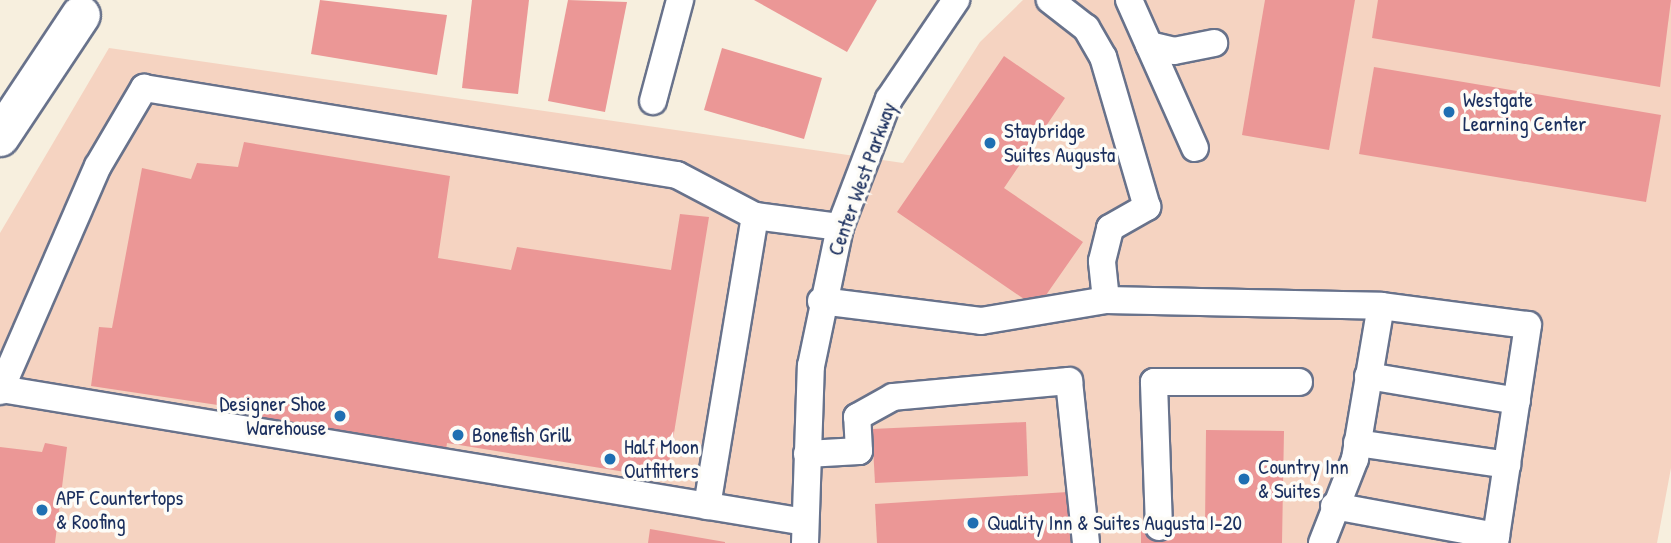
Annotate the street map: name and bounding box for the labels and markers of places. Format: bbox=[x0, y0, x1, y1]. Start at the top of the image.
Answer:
place label: Westgate Learning Center bbox=[1463, 87, 1586, 137]
marker: Westgate Learning Center bbox=[1441, 104, 1457, 120]
place label: Staybridge Suites Augusta bbox=[1004, 118, 1115, 168]
marker: Staybridge Suites Augusta bbox=[982, 135, 998, 151]
place label: Designer Shoe Warehouse bbox=[219, 391, 326, 441]
marker: Designer Shoe Warehouse bbox=[332, 408, 348, 424]
place label: Bonefish Grill bbox=[472, 422, 571, 448]
marker: Bonefish Grill bbox=[450, 427, 466, 443]
place label: Half Moon Outfitters bbox=[624, 434, 699, 484]
marker: Half Moon Outfitters bbox=[602, 451, 618, 467]
place label: Country Inn & Suites bbox=[1258, 454, 1349, 504]
marker: Country Inn & Suites bbox=[1236, 471, 1252, 487]
place label: APF Countertops & Roofing bbox=[56, 485, 183, 535]
marker: APF Countertops & Roofing bbox=[34, 502, 50, 518]
place label: Quality Inn & Suites Augusta I-20 bbox=[987, 510, 1242, 536]
marker: Quality Inn & Suites Augusta I-20 bbox=[965, 515, 981, 531]

